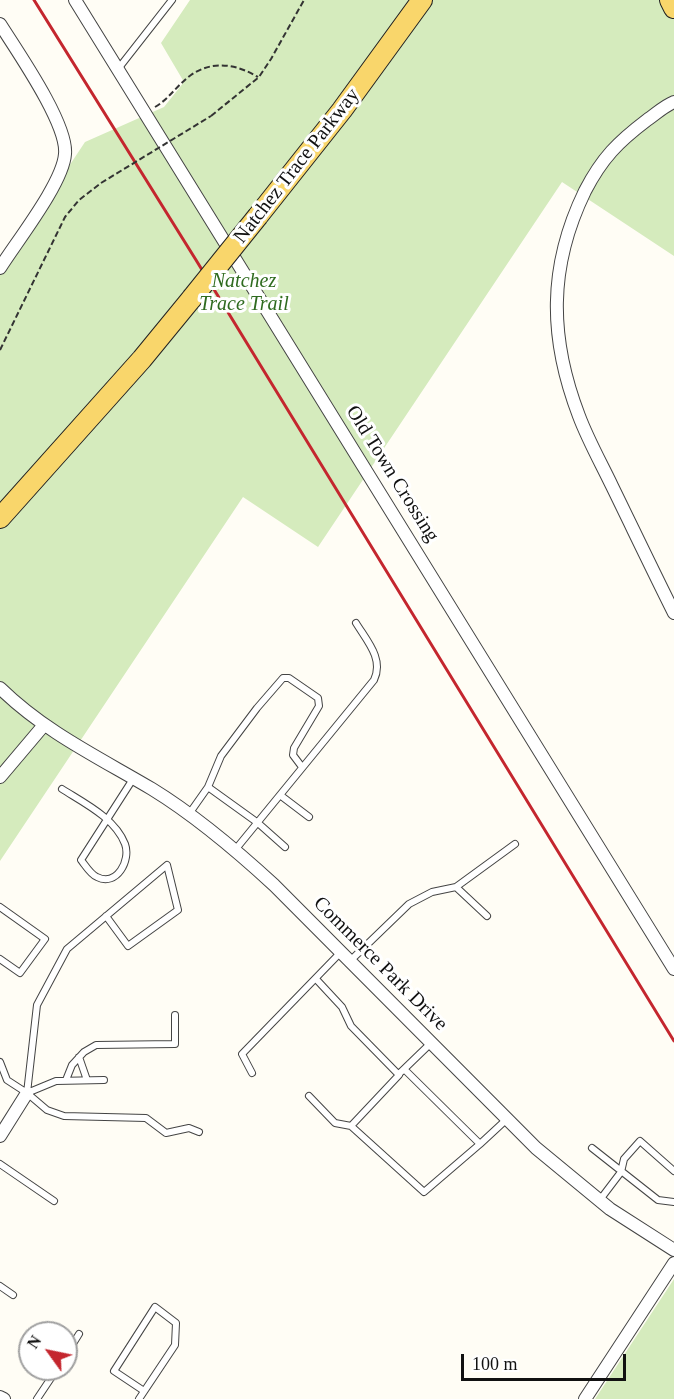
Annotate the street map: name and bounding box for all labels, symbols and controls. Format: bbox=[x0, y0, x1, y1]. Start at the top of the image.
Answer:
street label: Natchez Trace Parkway bbox=[229, 84, 365, 248]
park label: Natchez Trace Trail bbox=[199, 270, 289, 317]
street label: Old Town Crossing bbox=[340, 401, 444, 547]
street label: Commerce Park Drive bbox=[308, 892, 452, 1036]
north arrow bbox=[18, 1321, 78, 1381]
text: N bbox=[24, 1333, 44, 1351]
scale bar bbox=[464, 1342, 629, 1380]
text: 100 m bbox=[472, 1354, 518, 1374]

